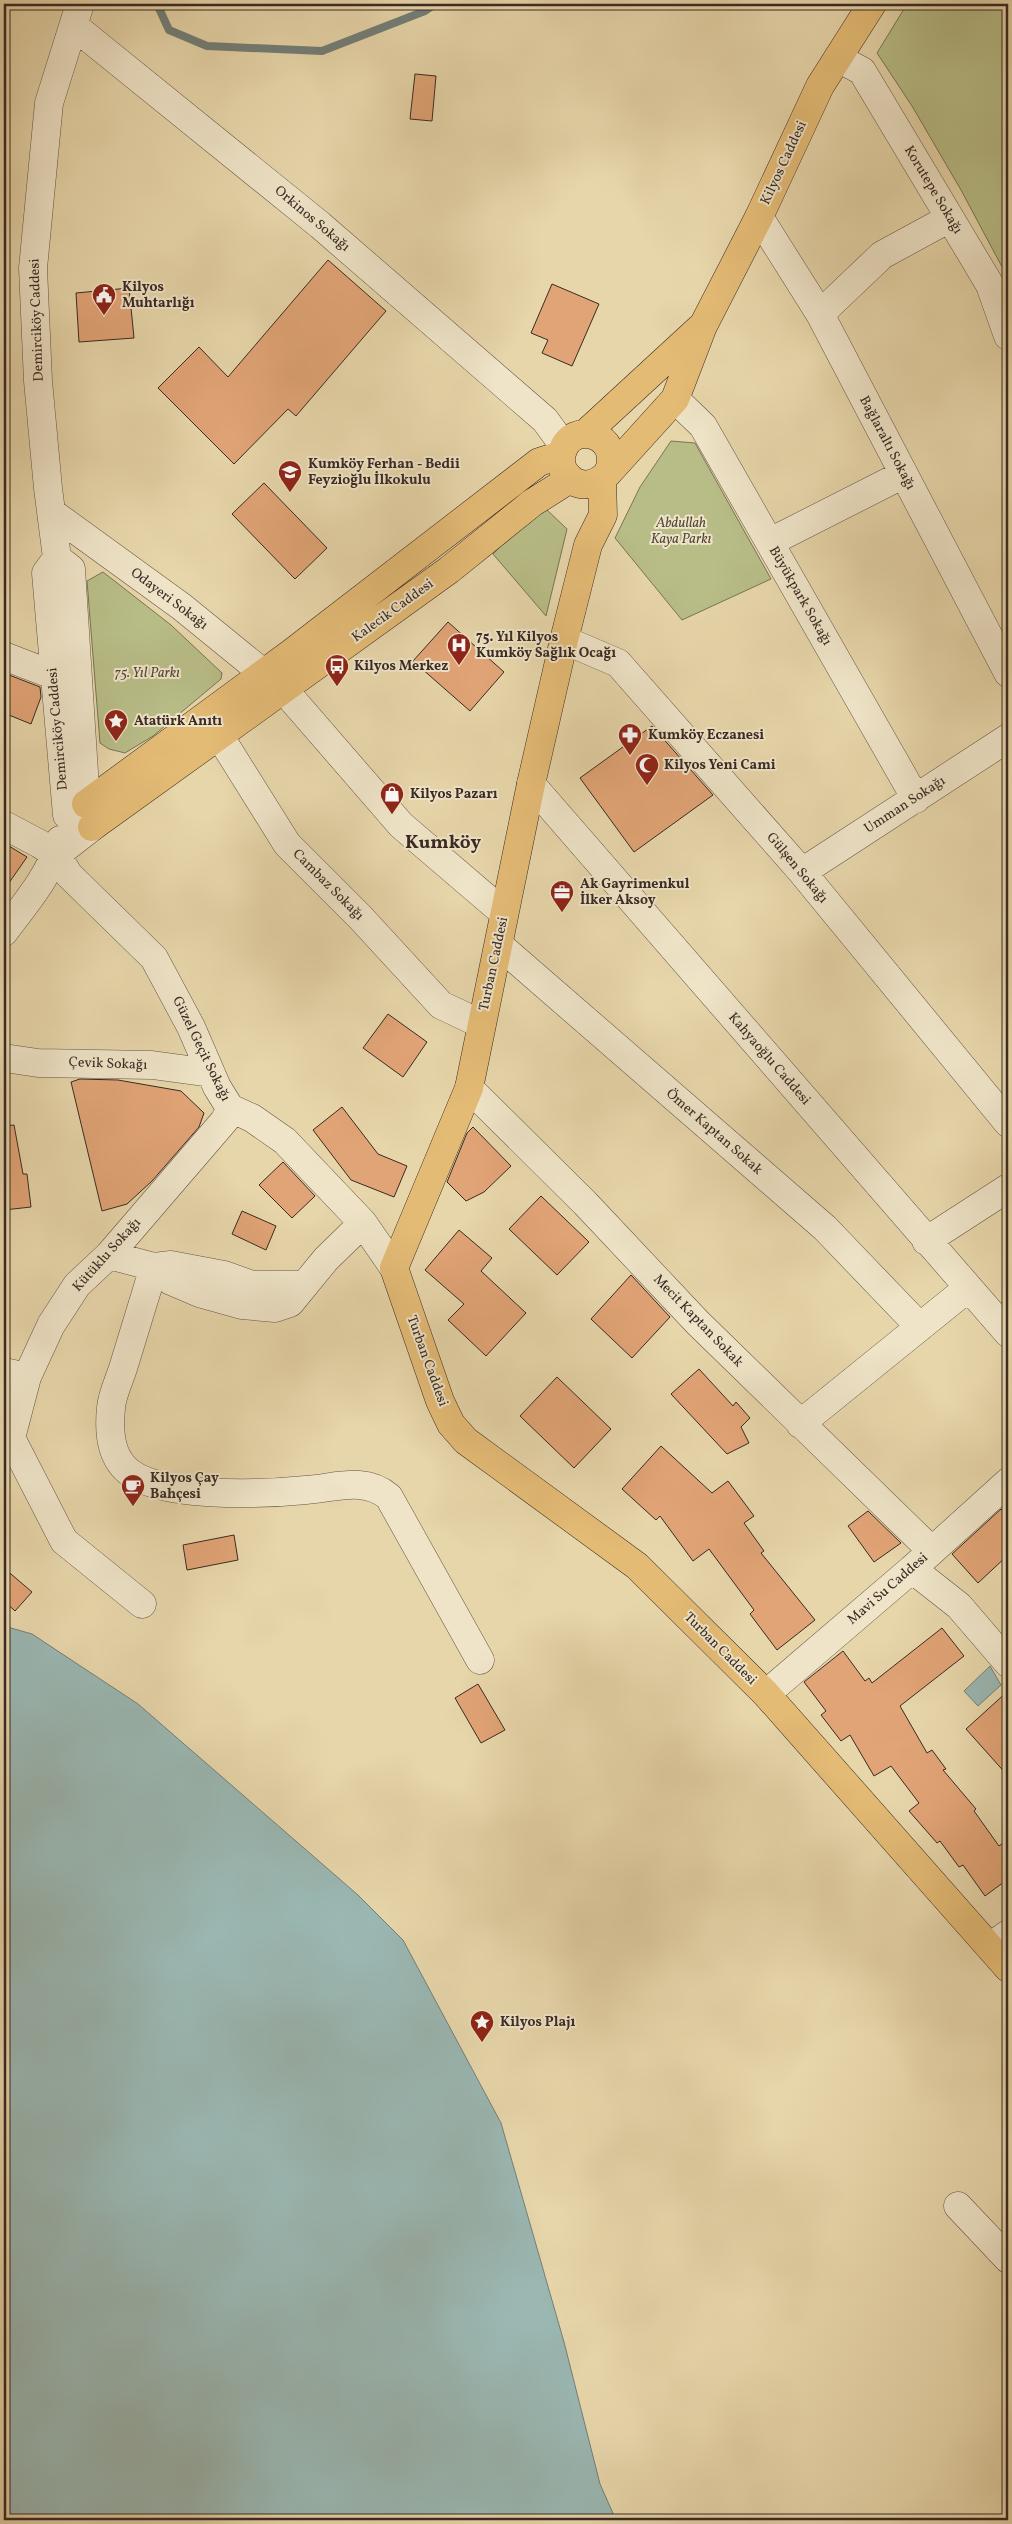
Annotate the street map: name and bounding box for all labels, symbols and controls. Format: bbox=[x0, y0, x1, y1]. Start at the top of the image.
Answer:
street label: Kilyos Caddesi bbox=[756, 118, 812, 208]
street label: Korutepe Sokağı bbox=[899, 142, 967, 238]
street label: Orkinos Sokağı bbox=[270, 182, 354, 256]
street label: Demirciköy Caddesi bbox=[25, 258, 49, 382]
place label: Kilyos Muhtarlığı bbox=[122, 278, 195, 313]
public building icon: Kilyos Muhtarlığı bbox=[91, 282, 117, 316]
street label: Bağlaraltı Sokağı bbox=[854, 393, 920, 493]
place label: Kumköy Ferhan - Bedii Feyzioğlu İlkokulu bbox=[308, 455, 460, 490]
school or university icon: Kumköy Ferhan - Bedii Feyzioğlu İlkokulu bbox=[277, 459, 303, 493]
park label: Abdullah Kaya Parkı bbox=[651, 514, 711, 549]
street label: Büyükpark Sokağı bbox=[764, 543, 836, 649]
street label: Odayeri Sokağı bbox=[126, 564, 212, 634]
street label: Kalecik Caddesi bbox=[348, 575, 438, 647]
place label: 75. Yıl Kilyos Kumköy Sağlık Ocağı bbox=[476, 628, 616, 663]
hospital icon: 75. Yıl Kilyos Kumköy Sağlık Ocağı bbox=[446, 632, 472, 666]
bus stop icon: Kilyos Merkez bbox=[324, 653, 350, 687]
place label: Kilyos Merkez bbox=[354, 657, 448, 676]
park label: 75. Yıl Parkı bbox=[114, 664, 180, 683]
street label: Demirciköy Caddesi bbox=[43, 667, 73, 791]
place icon: Atatürk Anıtı bbox=[103, 708, 129, 742]
place label: Atatürk Anıtı bbox=[134, 712, 222, 731]
pharmacy icon: Kumköy Eczanesi bbox=[617, 722, 643, 756]
place label: Kumköy Eczanesi bbox=[648, 726, 764, 745]
mosque icon: Kilyos Yeni Cami bbox=[634, 752, 660, 786]
place label: Kilyos Yeni Cami bbox=[664, 756, 776, 775]
street label: Umman Sokağı bbox=[861, 772, 949, 838]
shop icon: Kilyos Pazarı bbox=[379, 781, 405, 815]
place label: Kilyos Pazarı bbox=[410, 785, 498, 804]
street label: Gülşen Sokağı bbox=[762, 829, 832, 907]
district label: Kumköy bbox=[405, 830, 481, 856]
street label: Cambaz Sokağı bbox=[288, 845, 368, 925]
place label: Ak Gayrimenkul İlker Aksoy bbox=[580, 875, 690, 910]
office icon: Ak Gayrimenkul İlker Aksoy bbox=[549, 879, 575, 913]
street label: Turban Caddesi bbox=[475, 915, 513, 1013]
street label: Güzel Geçit Sokağı bbox=[167, 993, 235, 1105]
street label: Kahyaoğlu Caddesi bbox=[723, 1009, 815, 1109]
street label: Çevik Sokağı bbox=[68, 1053, 148, 1075]
street label: Ömer Kaptan Sokak bbox=[661, 1085, 767, 1180]
street label: Kütüklu Sokağı bbox=[69, 1214, 145, 1296]
street label: Mecit Kaptan Sokak bbox=[649, 1270, 748, 1372]
street label: Turban Caddesi bbox=[402, 1313, 452, 1409]
place label: Kilyos Çay Bahçesi bbox=[150, 1469, 219, 1504]
cafe icon: Kilyos Çay Bahçesi bbox=[120, 1473, 146, 1507]
street label: Mavi Su Caddesi bbox=[844, 1549, 932, 1629]
street label: Turban Caddesi bbox=[679, 1608, 761, 1690]
place icon: Kilyos Plajı bbox=[469, 2009, 495, 2043]
place label: Kilyos Plajı bbox=[500, 2013, 575, 2032]

